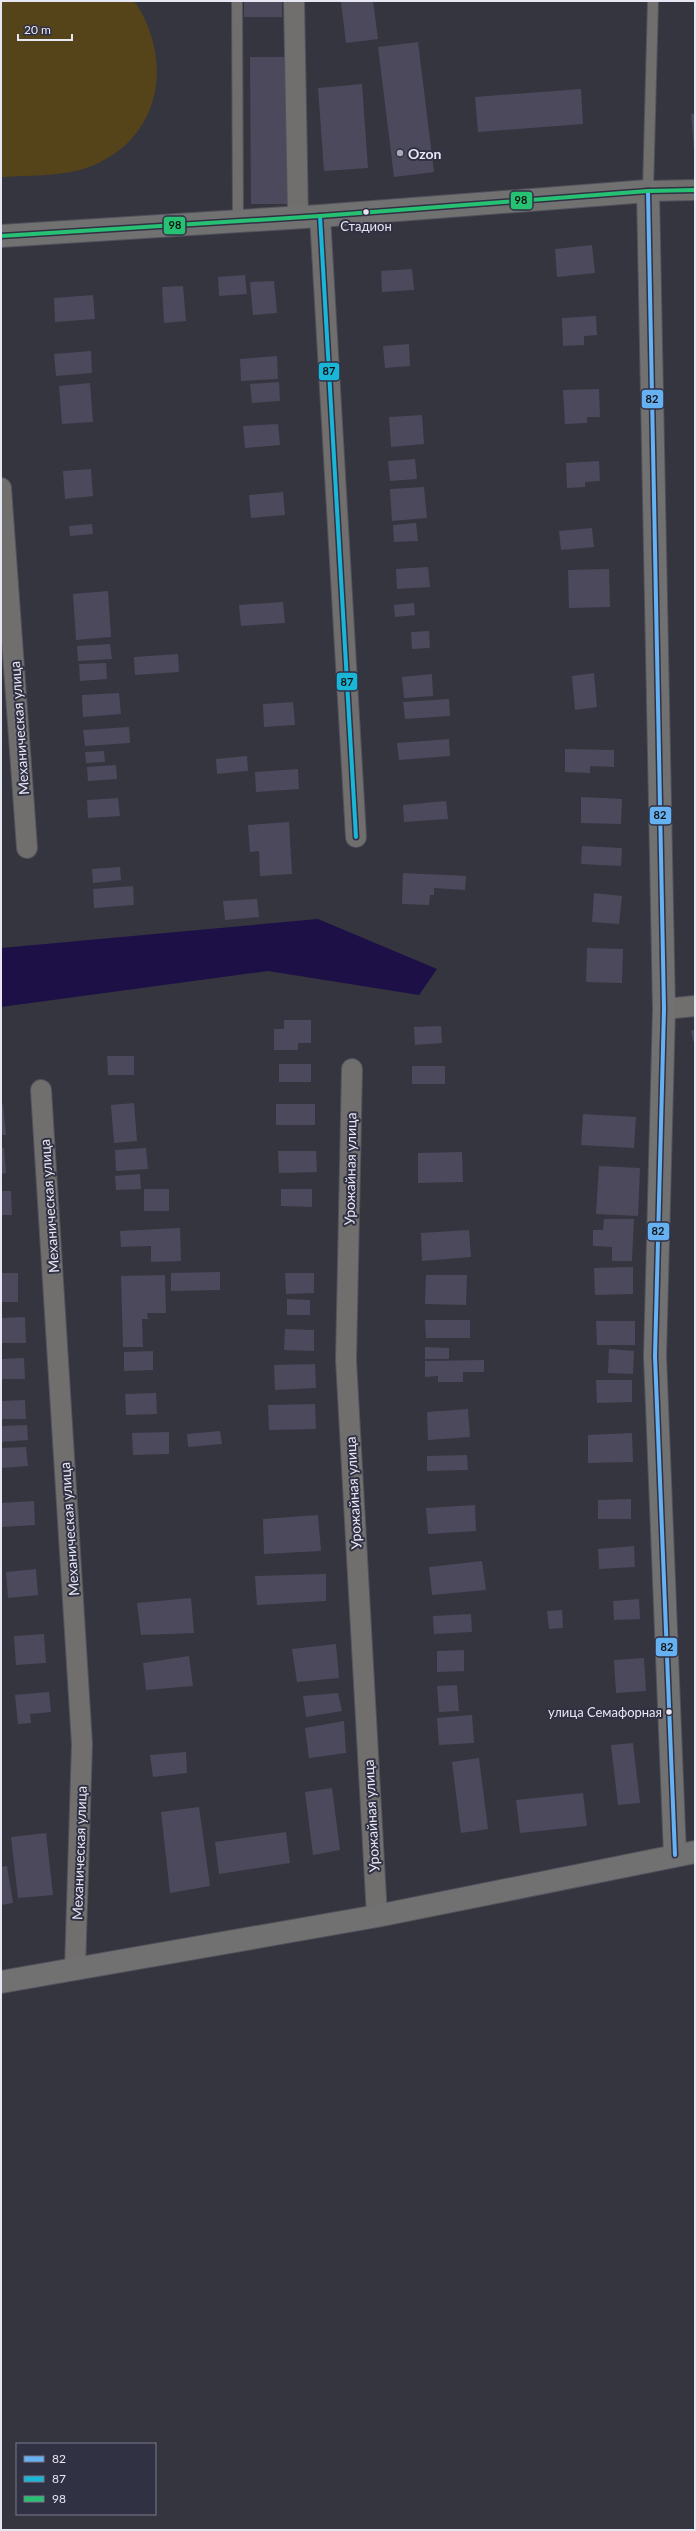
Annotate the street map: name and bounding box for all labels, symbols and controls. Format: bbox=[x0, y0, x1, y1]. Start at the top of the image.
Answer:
scale bar bbox=[18, 16, 72, 42]
text: 20 m bbox=[24, 22, 51, 37]
place label: Ozon bbox=[408, 145, 442, 162]
marker: Ozon bbox=[395, 148, 405, 158]
line badge: 98 bbox=[510, 191, 533, 210]
text: 98 bbox=[515, 193, 527, 206]
marker: Стадион bbox=[361, 207, 371, 217]
line badge: 98 bbox=[163, 216, 186, 235]
text: 98 bbox=[169, 218, 181, 231]
place label: Стадион bbox=[340, 218, 392, 234]
line badge: 87 bbox=[318, 362, 340, 381]
text: 87 bbox=[323, 364, 335, 377]
line badge: 82 bbox=[641, 389, 664, 409]
text: 82 bbox=[646, 392, 658, 405]
street label: Механическая улица bbox=[6, 660, 32, 796]
line badge: 87 bbox=[336, 672, 358, 691]
text: 87 bbox=[341, 675, 353, 688]
line badge: 82 bbox=[649, 806, 672, 825]
text: 82 bbox=[654, 808, 666, 821]
street label: Урожайная улица bbox=[341, 1112, 359, 1226]
street label: Механическая улица bbox=[36, 1138, 62, 1274]
line badge: 82 bbox=[647, 1222, 670, 1241]
text: 82 bbox=[652, 1224, 664, 1237]
street label: Урожайная улица bbox=[342, 1436, 364, 1550]
street label: Механическая улица bbox=[56, 1461, 82, 1597]
line badge: 82 bbox=[655, 1637, 678, 1657]
text: 82 bbox=[661, 1640, 673, 1653]
place label: улица Семафорная bbox=[548, 1704, 662, 1720]
marker: улица Семафорная bbox=[664, 1707, 674, 1717]
street label: Урожайная улица bbox=[360, 1759, 382, 1873]
street label: Механическая улица bbox=[68, 1786, 90, 1920]
legend bbox=[16, 2443, 156, 2515]
text: 82 bbox=[52, 2451, 66, 2466]
text: 87 bbox=[52, 2471, 66, 2486]
text: 98 bbox=[52, 2491, 66, 2506]

